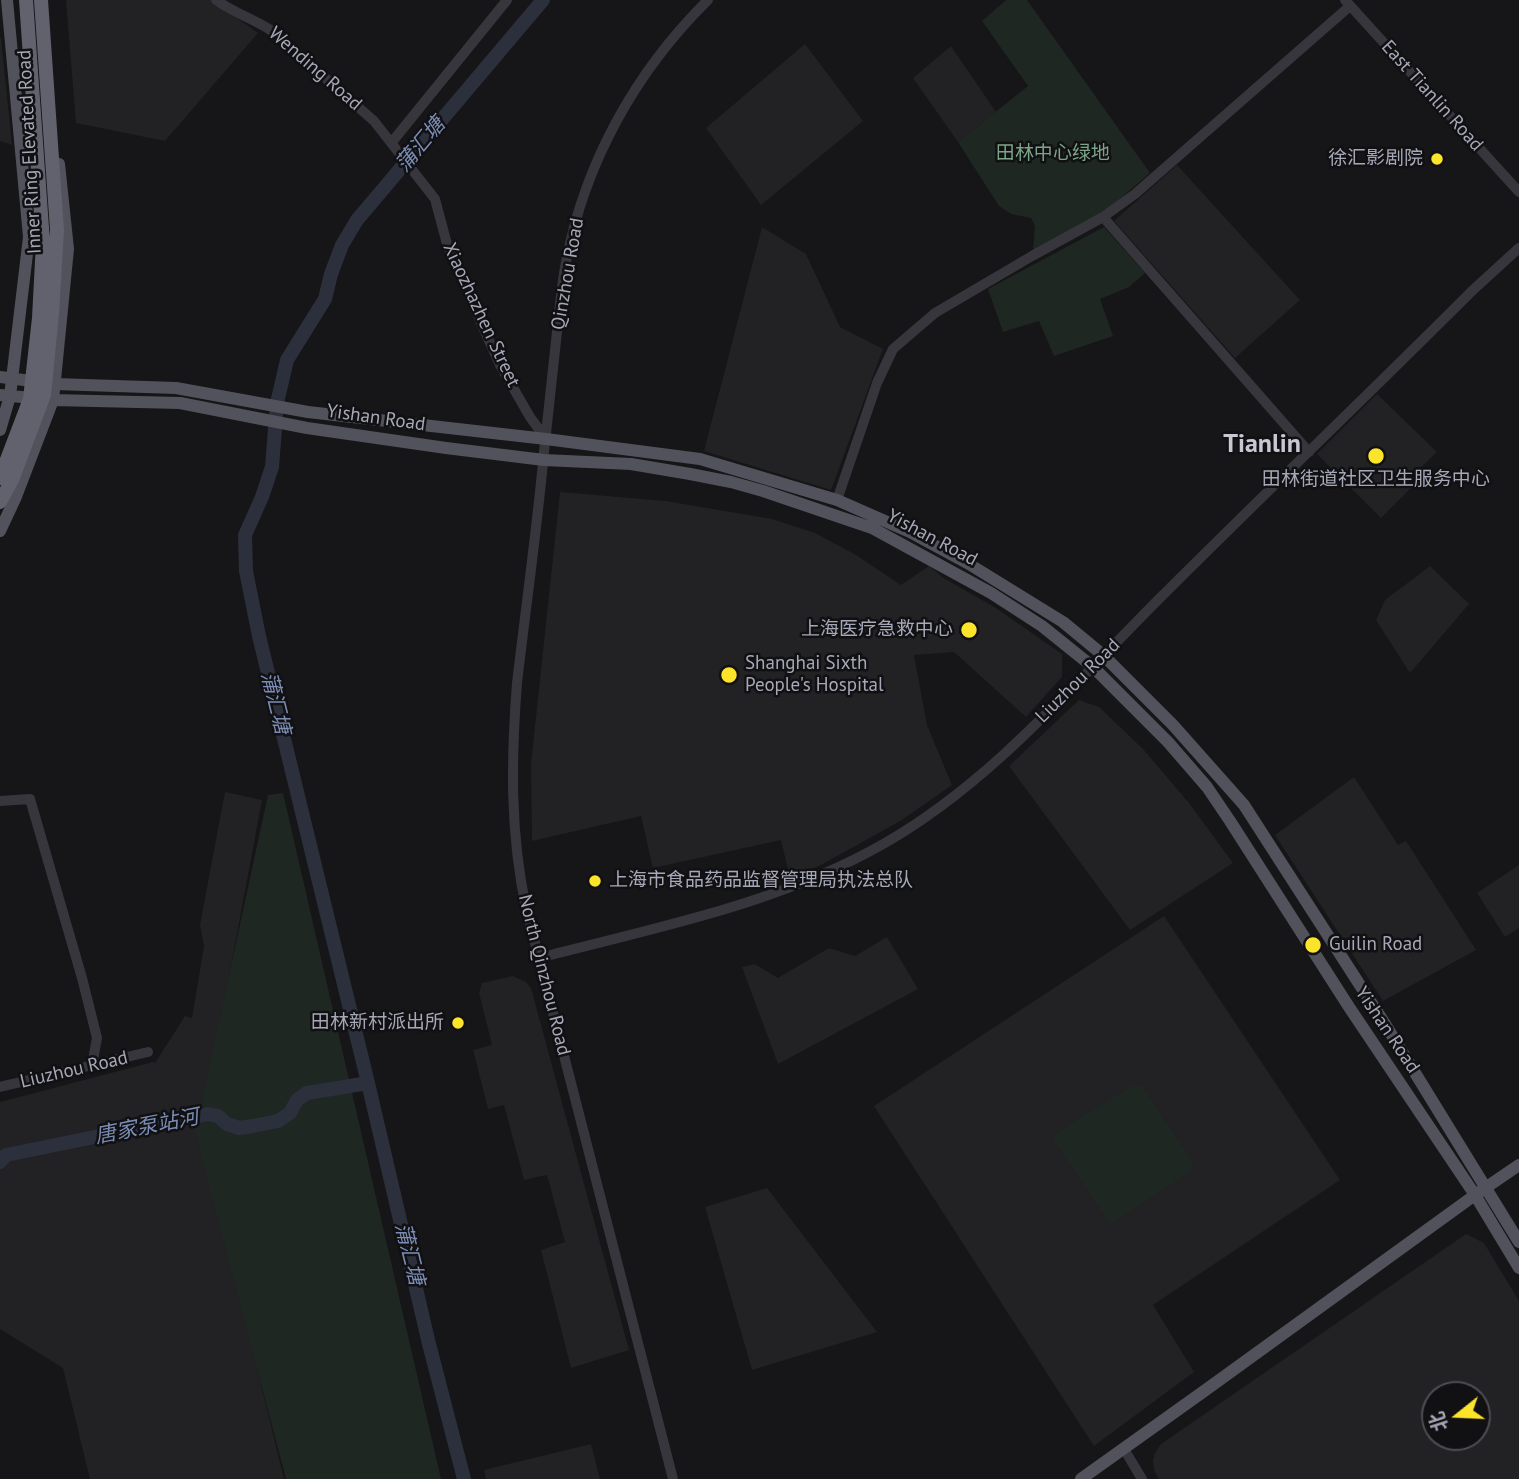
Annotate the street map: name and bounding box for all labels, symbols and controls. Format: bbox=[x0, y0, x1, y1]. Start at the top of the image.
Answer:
street label: Wending Road bbox=[264, 22, 366, 116]
street label: East Tianlin Road bbox=[1376, 36, 1488, 156]
street label: Inner Ring Elevated Road bbox=[13, 49, 47, 255]
water label: 蒲汇塘 bbox=[391, 113, 451, 177]
park label: 田林中心绿地 bbox=[996, 143, 1110, 165]
place label: 徐汇影剧院 bbox=[1328, 148, 1423, 170]
marker: 徐汇影剧院 bbox=[1429, 151, 1445, 167]
street label: Qinzhou Road bbox=[547, 216, 589, 332]
street label: Xiaozhazhen Street bbox=[437, 239, 525, 391]
street label: Yishan Road bbox=[325, 400, 427, 436]
district label: Tianlin bbox=[1223, 429, 1301, 461]
marker: 田林街道社区卫生服务中心 bbox=[1366, 446, 1386, 466]
place label: 田林街道社区卫生服务中心 bbox=[1262, 469, 1490, 491]
street label: Yishan Road bbox=[883, 505, 981, 571]
place label: 上海医疗急救中心 bbox=[801, 619, 953, 641]
marker: 上海医疗急救中心 bbox=[959, 620, 979, 640]
street label: Liuzhou Road bbox=[1031, 634, 1125, 728]
place label: Shanghai Sixth People's Hospital bbox=[745, 653, 884, 697]
marker: Shanghai Sixth People's Hospital bbox=[719, 665, 739, 685]
water label: 蒲汇塘 bbox=[255, 669, 295, 737]
place label: 上海市食品药品监督管理局执法总队 bbox=[609, 870, 913, 892]
marker: 上海市食品药品监督管理局执法总队 bbox=[587, 873, 603, 889]
street label: North Qinzhou Road bbox=[513, 892, 575, 1058]
place label: Guilin Road bbox=[1329, 934, 1422, 956]
marker: Guilin Road bbox=[1303, 935, 1323, 955]
street label: Yishan Road bbox=[1350, 983, 1424, 1077]
place label: 田林新村派出所 bbox=[311, 1012, 444, 1034]
marker: 田林新村派出所 bbox=[450, 1015, 466, 1031]
street label: Liuzhou Road bbox=[18, 1047, 130, 1093]
water label: 唐家泵站河 bbox=[93, 1105, 201, 1149]
water label: 蒲汇塘 bbox=[389, 1220, 429, 1288]
north arrow bbox=[1421, 1381, 1491, 1451]
text: 北 bbox=[1424, 1409, 1452, 1435]

